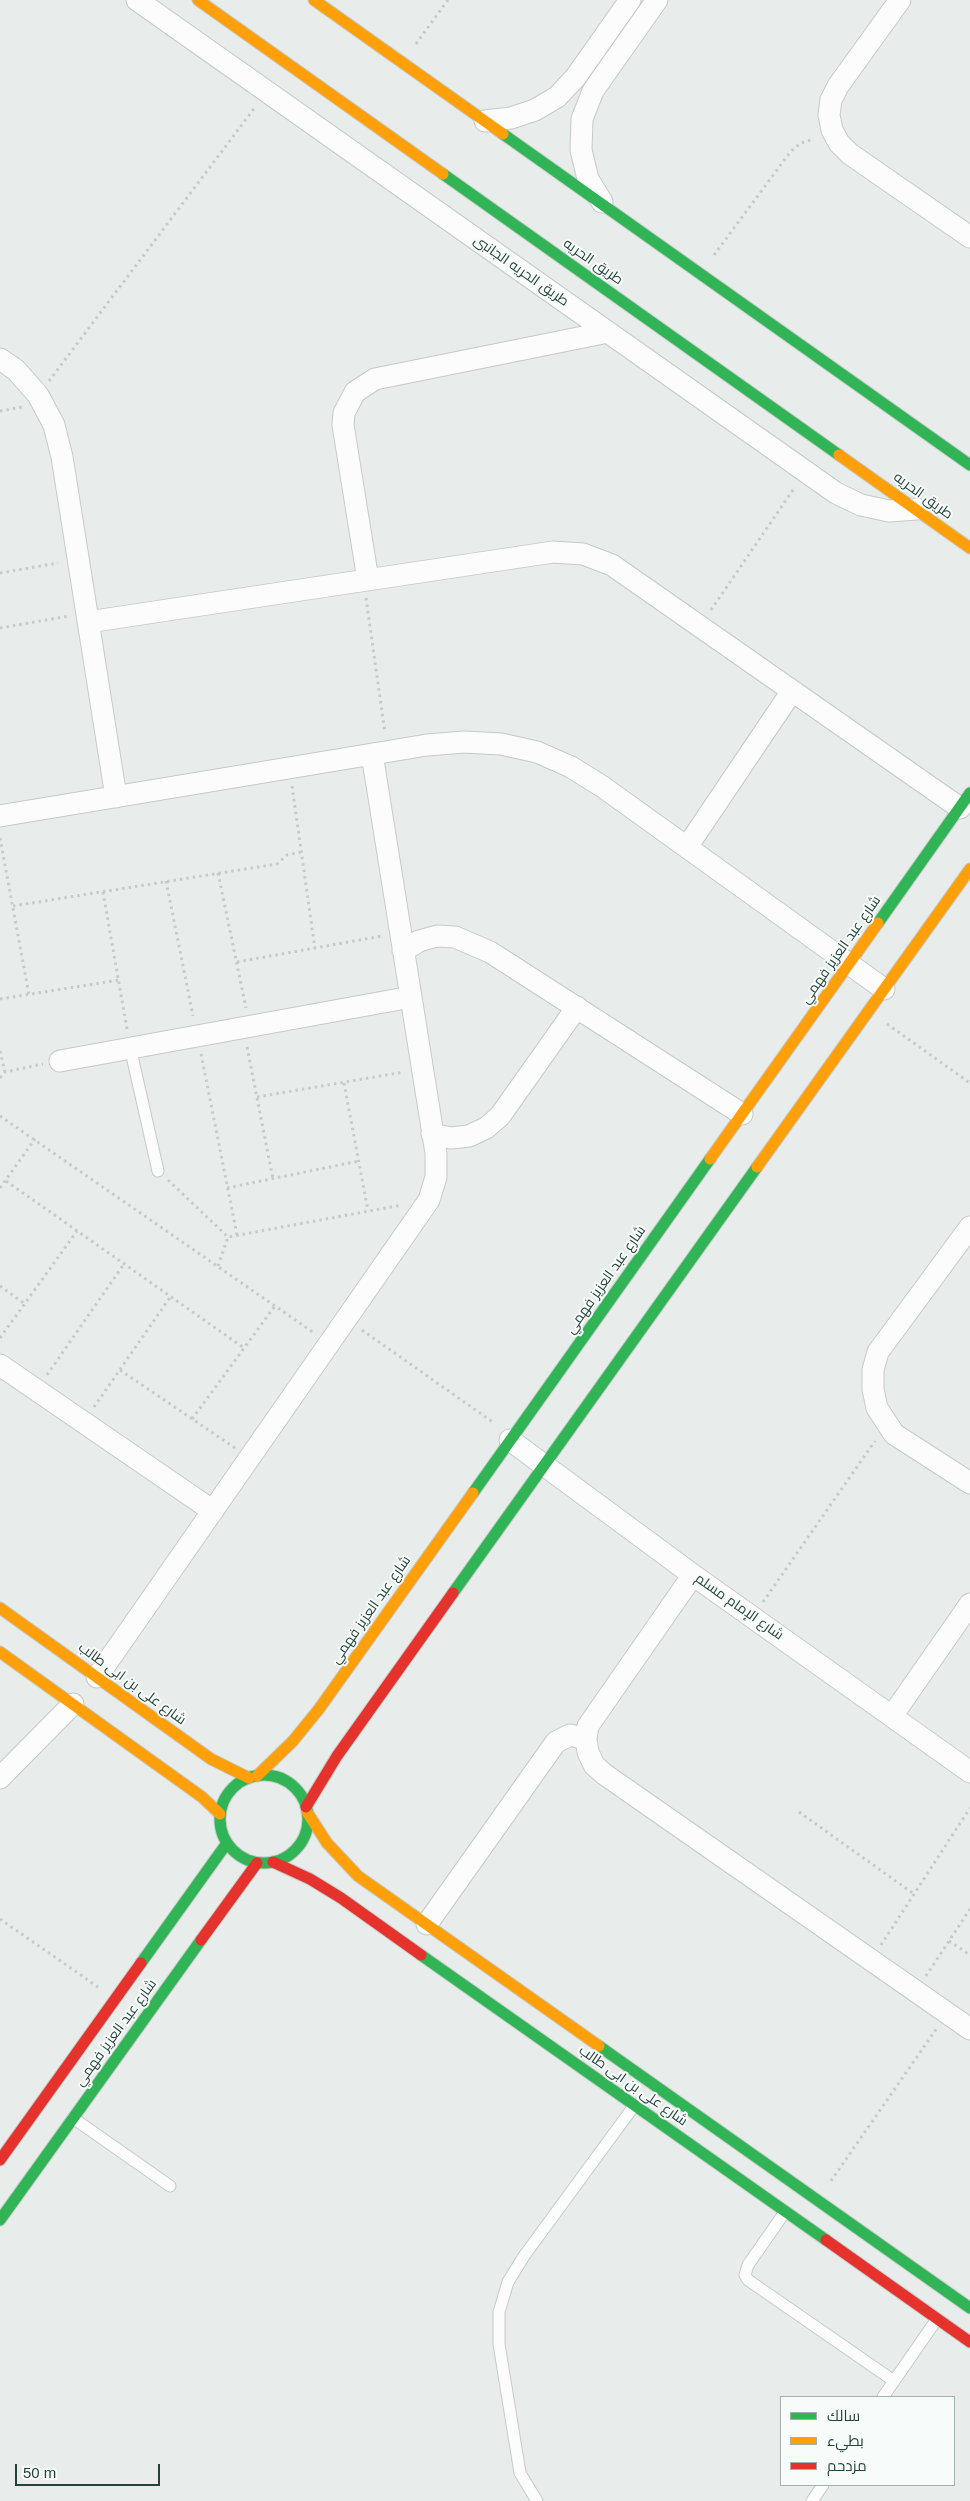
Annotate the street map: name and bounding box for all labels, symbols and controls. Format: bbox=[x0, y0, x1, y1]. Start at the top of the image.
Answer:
street label: طريق الحريه الجانبى bbox=[470, 232, 572, 310]
street label: طريق الحريه bbox=[560, 235, 626, 289]
street label: طريق الحريه bbox=[890, 469, 956, 523]
street label: شارع عبد العزيز فهمي bbox=[797, 893, 885, 1007]
street label: شارع عبد العزيز فهمي bbox=[562, 1223, 650, 1337]
street label: شارع عبد العزيز فهمي bbox=[327, 1553, 415, 1667]
street label: شارع الإمام مسلم bbox=[692, 1570, 786, 1644]
street label: شارع على بن ابى طالب bbox=[75, 1639, 189, 1729]
street label: شارع عبد العزيز فهمي bbox=[72, 1976, 160, 2090]
street label: شارع على بن ابى طالب bbox=[575, 2042, 691, 2130]
legend bbox=[780, 2396, 955, 2486]
text: سالك bbox=[827, 2407, 860, 2424]
text: بطيء bbox=[827, 2432, 864, 2449]
scale bar bbox=[18, 2454, 162, 2486]
text: مزدحم bbox=[827, 2457, 867, 2474]
text: 50 m bbox=[23, 2464, 56, 2481]

